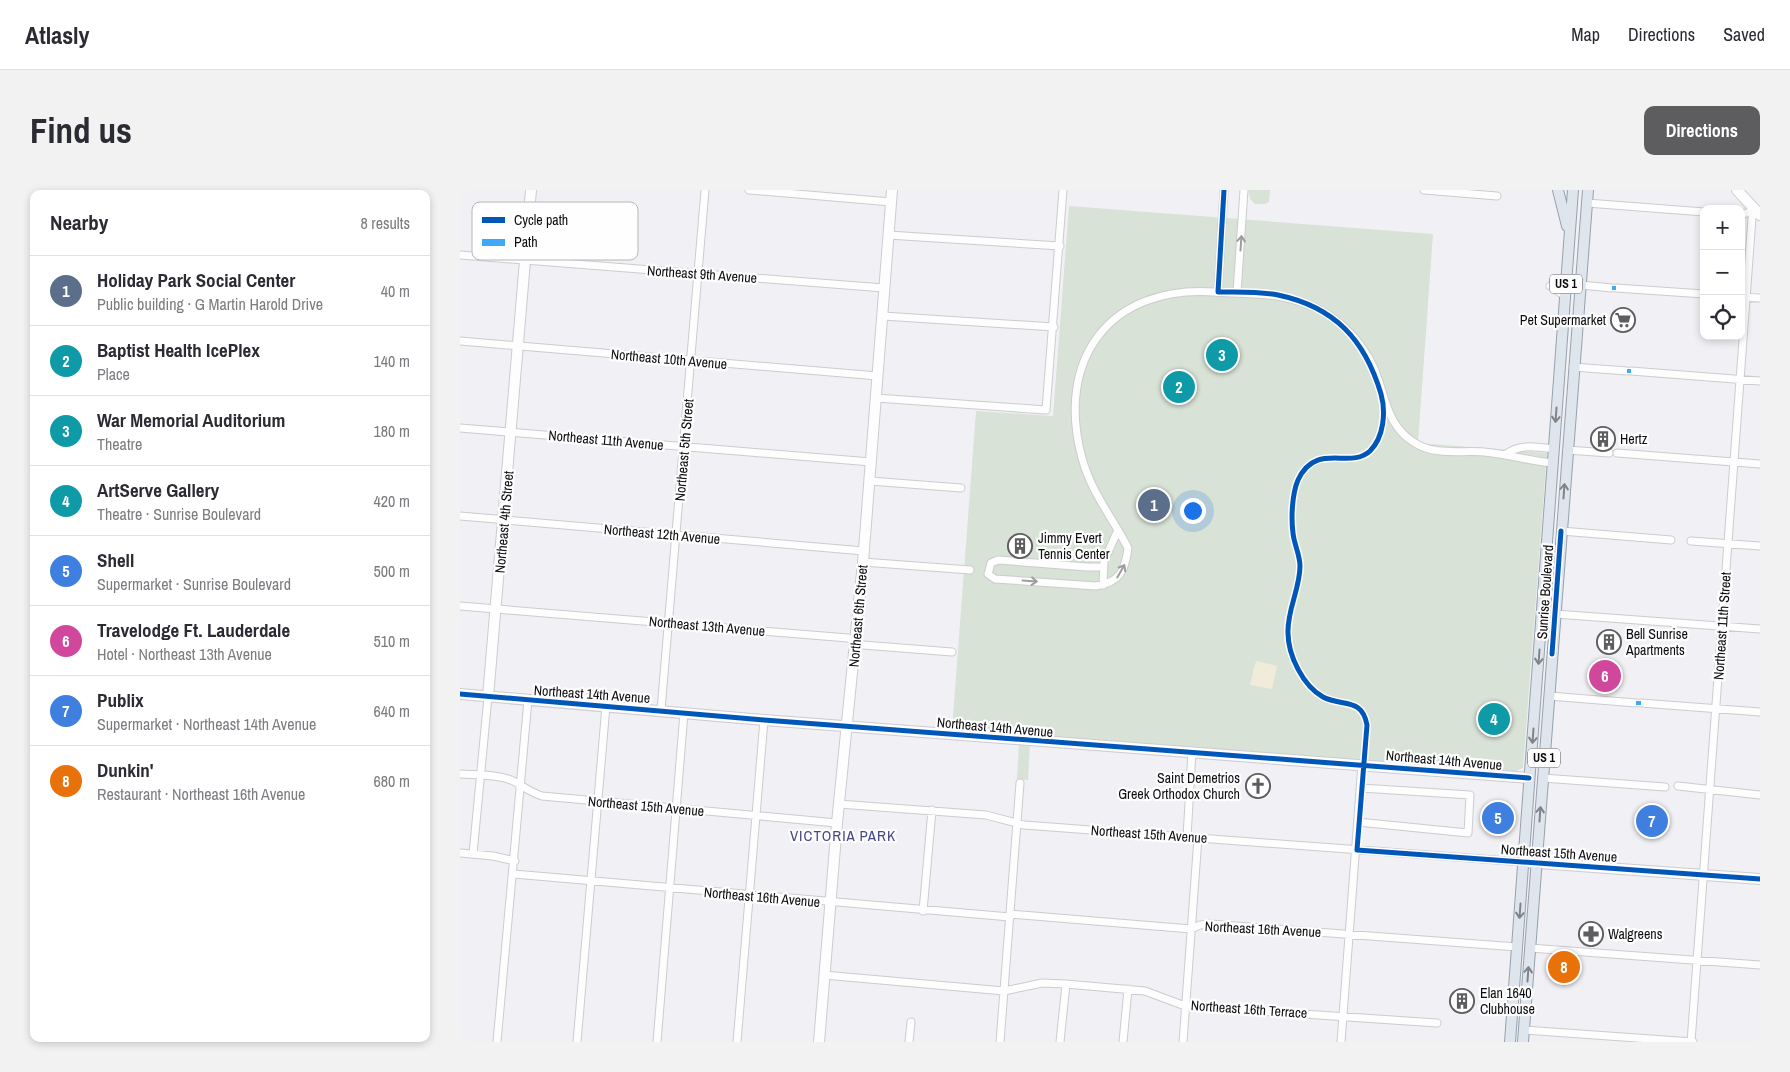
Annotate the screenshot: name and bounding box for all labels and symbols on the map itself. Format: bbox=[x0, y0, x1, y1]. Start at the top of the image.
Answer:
legend bbox=[472, 202, 638, 260]
text: Cycle path bbox=[514, 211, 568, 229]
text: Path bbox=[514, 233, 538, 251]
one-way arrow bbox=[1236, 236, 1245, 252]
street label: Northeast 9th Avenue bbox=[646, 261, 758, 287]
road number: US 1 bbox=[1550, 275, 1582, 294]
supermarket icon: Pet Supermarket bbox=[1610, 307, 1636, 333]
place label: Pet Supermarket bbox=[1520, 311, 1606, 329]
pin: 3 bbox=[1206, 336, 1238, 374]
street label: Northeast 10th Avenue bbox=[610, 345, 728, 373]
pin: 2 bbox=[1163, 368, 1195, 406]
street label: Northeast 5th Street bbox=[671, 398, 697, 502]
one-way arrow bbox=[1552, 407, 1561, 423]
street label: Northeast 11th Avenue bbox=[548, 426, 664, 454]
building icon: Hertz bbox=[1590, 426, 1616, 452]
place label: Hertz bbox=[1620, 430, 1648, 448]
street label: Northeast 4th Street bbox=[491, 470, 517, 574]
one-way arrow bbox=[1560, 483, 1569, 499]
pin: 1 bbox=[1138, 486, 1170, 524]
your location bbox=[1180, 498, 1206, 524]
street label: Northeast 12th Avenue bbox=[603, 520, 721, 548]
place label: Jimmy Evert Tennis Center bbox=[1038, 529, 1110, 563]
building icon: Jimmy Evert Tennis Center bbox=[1007, 533, 1033, 559]
street label: Sunrise Boulevard bbox=[1533, 544, 1557, 640]
one-way arrow bbox=[1116, 563, 1126, 578]
street label: Northeast 6th Street bbox=[845, 564, 871, 668]
street label: Northeast 11th Street bbox=[1709, 571, 1735, 681]
one-way arrow bbox=[1021, 577, 1037, 586]
street label: Northeast 13th Avenue bbox=[648, 612, 766, 640]
place label: Bell Sunrise Apartments bbox=[1625, 625, 1688, 659]
building icon: Bell Sunrise Apartments bbox=[1596, 629, 1622, 655]
one-way arrow bbox=[1534, 649, 1543, 665]
pin: 6 bbox=[1589, 657, 1621, 695]
street label: Northeast 14th Avenue bbox=[533, 681, 651, 707]
pin: 4 bbox=[1478, 700, 1510, 738]
street label: Northeast 14th Avenue bbox=[936, 713, 1054, 741]
one-way arrow bbox=[1528, 728, 1537, 744]
street label: Northeast 14th Avenue bbox=[1385, 746, 1503, 774]
road number: US 1 bbox=[1528, 748, 1560, 768]
place label: Saint Demetrios Greek Orthodox Church bbox=[1118, 769, 1240, 803]
church icon: Saint Demetrios Greek Orthodox Church bbox=[1245, 773, 1271, 799]
street label: Northeast 15th Avenue bbox=[587, 792, 705, 820]
pin: 5 bbox=[1482, 799, 1514, 837]
pin: 7 bbox=[1636, 802, 1668, 840]
one-way arrow bbox=[1535, 807, 1545, 823]
street label: Northeast 15th Avenue bbox=[1090, 821, 1208, 847]
district label: VICTORIA PARK bbox=[790, 825, 896, 846]
street label: Northeast 15th Avenue bbox=[1500, 840, 1618, 866]
street label: Northeast 16th Avenue bbox=[703, 883, 821, 911]
one-way arrow bbox=[1515, 902, 1524, 918]
street label: Northeast 16th Avenue bbox=[1204, 917, 1322, 941]
pharmacy icon: Walgreens bbox=[1578, 921, 1604, 947]
place label: Walgreens bbox=[1608, 925, 1663, 943]
pin: 8 bbox=[1548, 948, 1580, 986]
one-way arrow bbox=[1524, 967, 1533, 983]
place label: Elan 1640 Clubhouse bbox=[1480, 984, 1535, 1018]
building icon: Elan 1640 Clubhouse bbox=[1449, 988, 1475, 1014]
street label: Northeast 16th Terrace bbox=[1190, 996, 1308, 1022]

